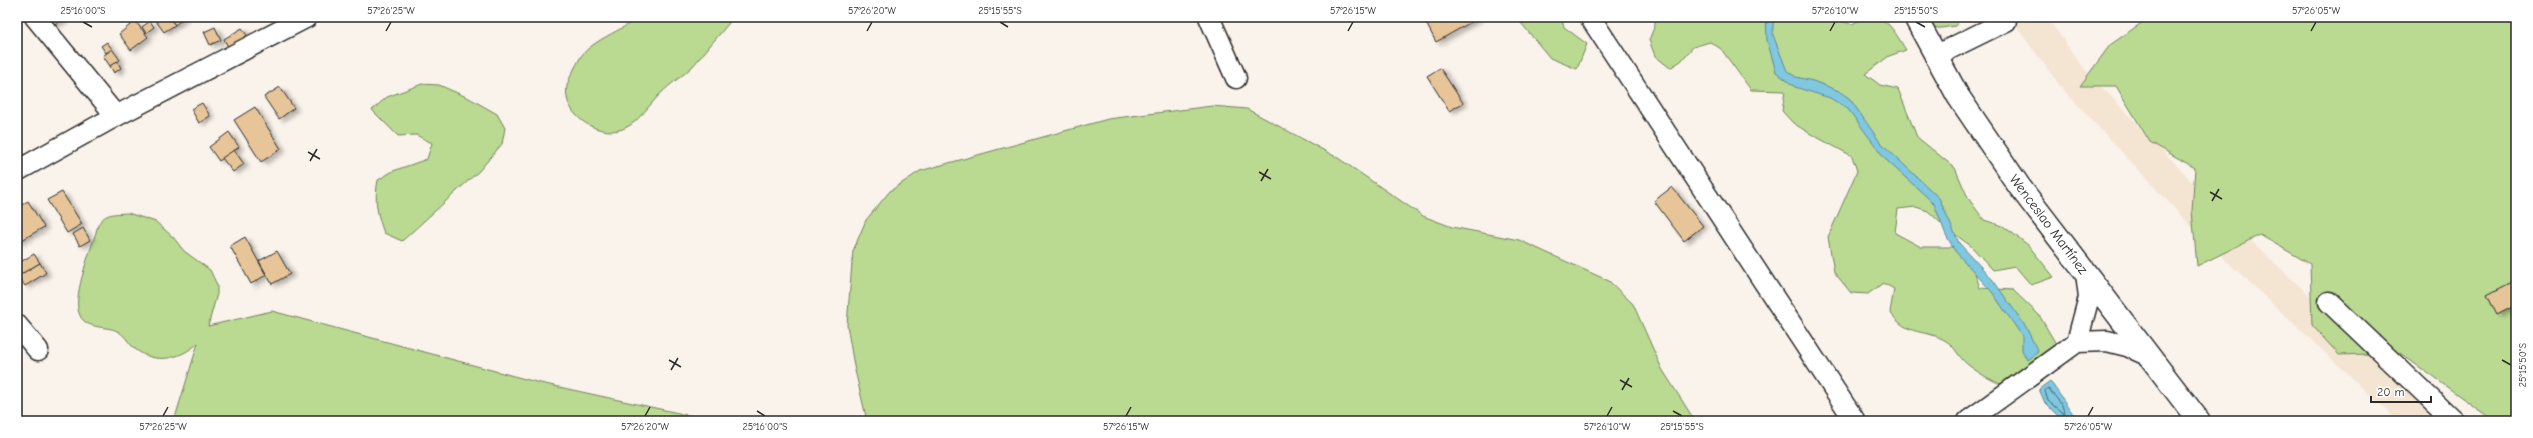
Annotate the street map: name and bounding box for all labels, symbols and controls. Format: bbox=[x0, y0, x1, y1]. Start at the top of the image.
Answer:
text: 25°16'00"S bbox=[61, 5, 106, 17]
text: 57°26'25"W bbox=[367, 5, 415, 17]
text: 57°26'20"W bbox=[848, 5, 896, 17]
text: 25°15'55"S bbox=[978, 5, 1022, 17]
text: 57°26'15"W bbox=[1330, 5, 1376, 17]
text: 57°26'10"W bbox=[1812, 5, 1859, 17]
text: 25°15'50"S bbox=[1894, 5, 1939, 17]
text: 57°26'05"W bbox=[2292, 5, 2340, 17]
street label: Wenceslao Martínez bbox=[2006, 171, 2092, 278]
text: 25°15'50"S bbox=[2517, 342, 2529, 387]
scale bar bbox=[2371, 378, 2431, 404]
text: 20 m bbox=[2377, 385, 2405, 399]
text: 57°26'25"W bbox=[139, 421, 187, 433]
text: 57°26'20"W bbox=[621, 421, 669, 433]
text: 25°16'00"S bbox=[743, 421, 788, 433]
text: 57°26'15"W bbox=[1103, 421, 1149, 433]
text: 57°26'10"W bbox=[1584, 421, 1631, 433]
text: 25°15'55"S bbox=[1660, 421, 1704, 433]
text: 57°26'05"W bbox=[2064, 421, 2112, 433]

